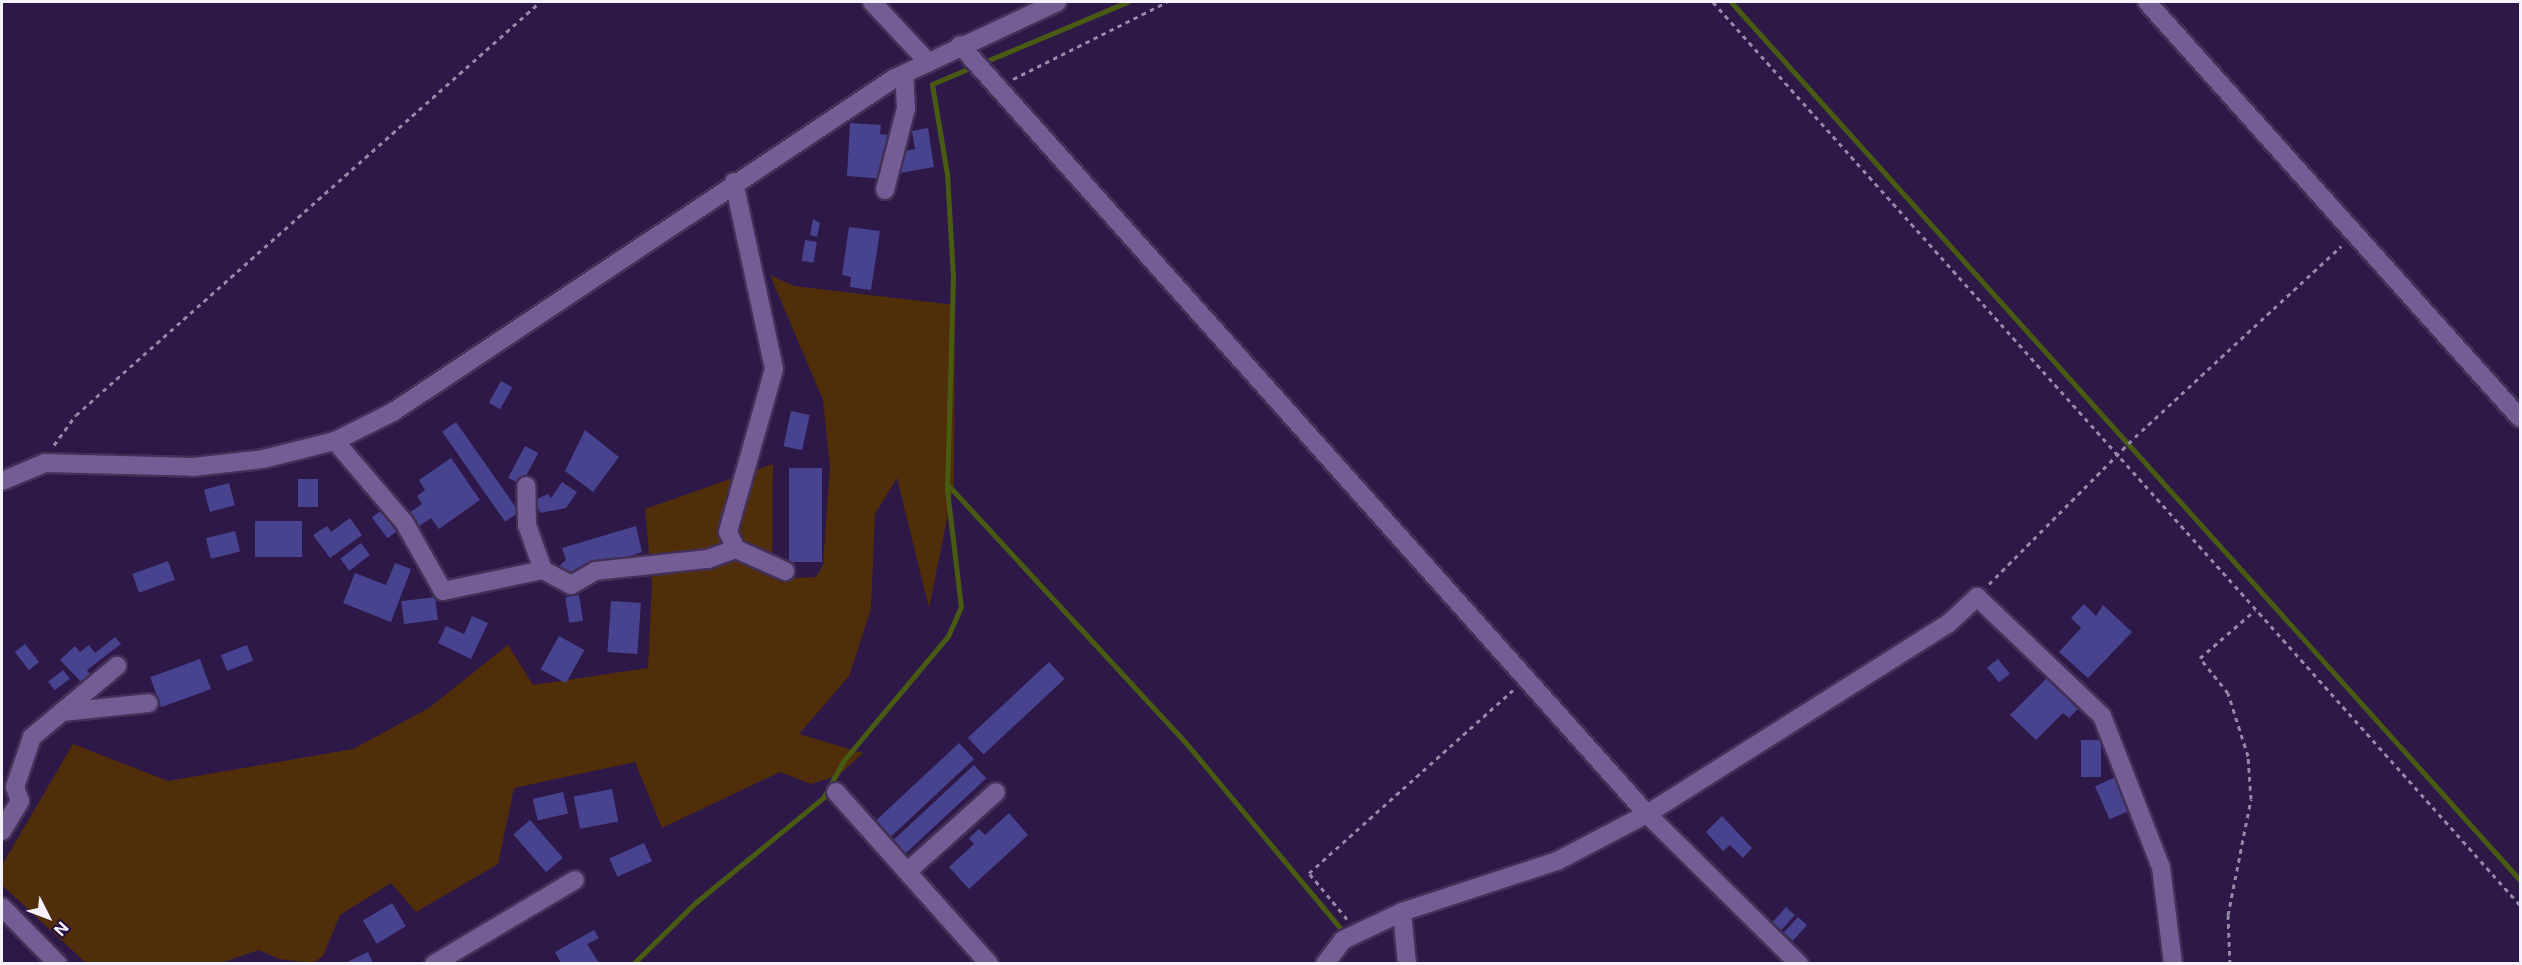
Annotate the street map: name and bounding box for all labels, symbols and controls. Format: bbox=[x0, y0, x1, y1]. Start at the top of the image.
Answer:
north arrow bbox=[18, 887, 78, 947]
text: N bbox=[50, 918, 73, 940]

